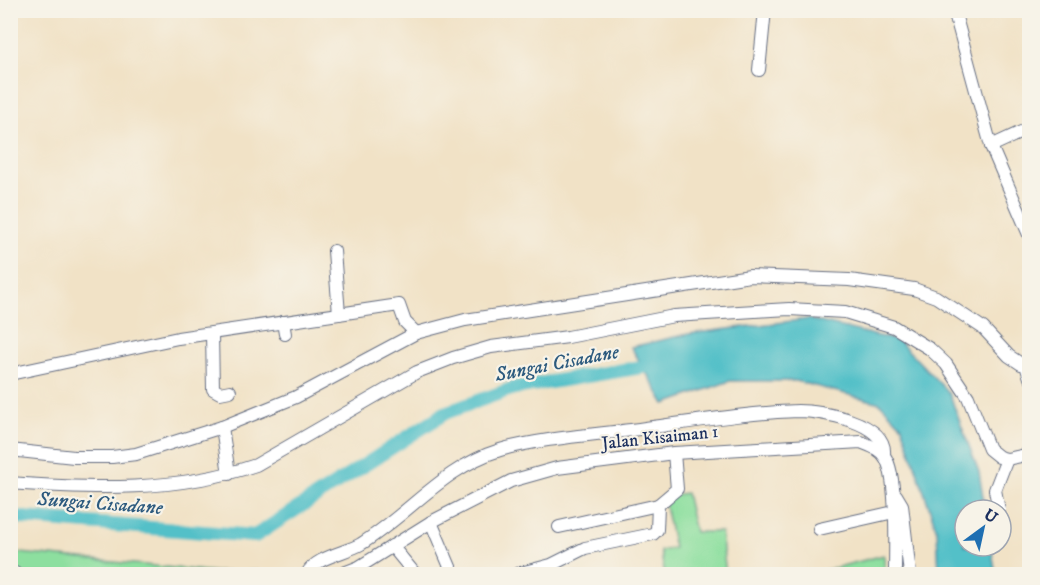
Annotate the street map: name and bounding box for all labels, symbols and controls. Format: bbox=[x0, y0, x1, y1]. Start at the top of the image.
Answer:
water label: Sungai Cisadane bbox=[492, 340, 622, 388]
street label: Jalan Kisaiman 1 bbox=[598, 421, 720, 455]
water label: Sungai Cisadane bbox=[36, 487, 165, 521]
north arrow bbox=[953, 498, 1013, 558]
text: U bbox=[980, 504, 1002, 528]

